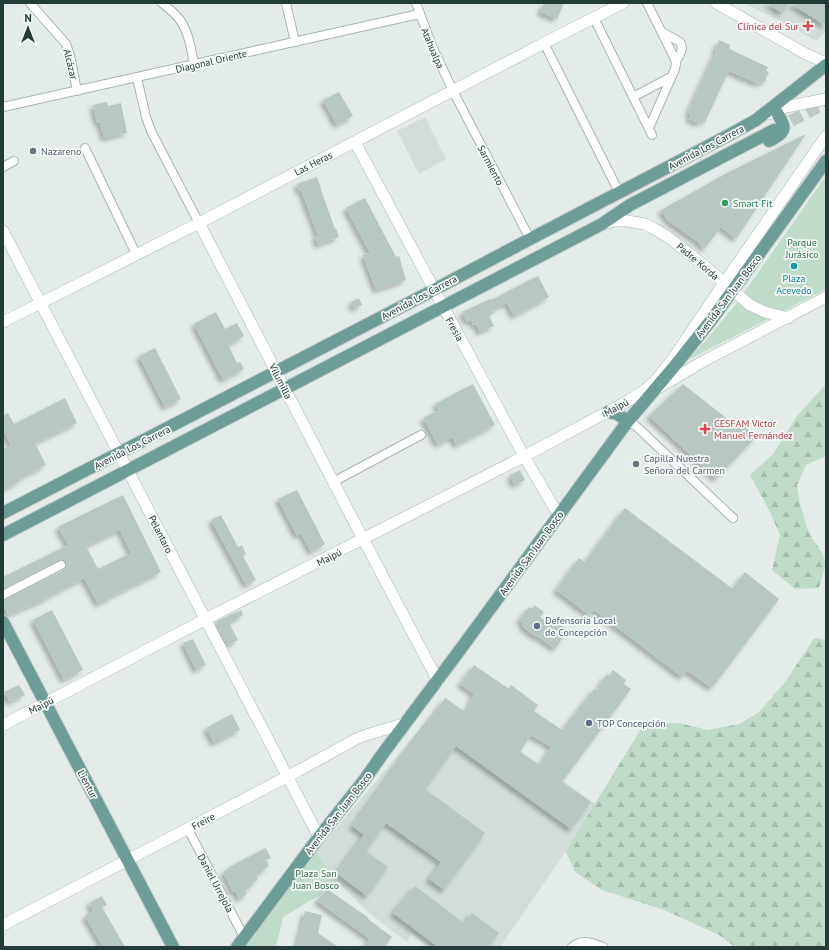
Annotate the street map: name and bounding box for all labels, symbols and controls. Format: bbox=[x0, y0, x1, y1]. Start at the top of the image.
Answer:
north arrow bbox=[8, 8, 48, 48]
text: N bbox=[24, 11, 32, 25]
place label: Clínica del Sur bbox=[737, 20, 800, 33]
marker: Clínica del Sur bbox=[802, 20, 814, 32]
street label: Atahualpa bbox=[418, 26, 447, 71]
street label: Alcázar bbox=[60, 47, 81, 81]
street label: Diagonal Oriente bbox=[174, 47, 248, 76]
street label: Avenida Los Carrera bbox=[666, 122, 746, 173]
street label: Sarmiento bbox=[475, 143, 507, 188]
place label: Nazareno bbox=[41, 145, 81, 158]
marker: Nazareno bbox=[28, 146, 38, 156]
street label: Las Heras bbox=[292, 148, 335, 179]
place label: Smart Fit bbox=[733, 197, 773, 210]
marker: Smart Fit bbox=[720, 198, 730, 208]
park label: Parque Jurásico bbox=[784, 236, 819, 261]
street label: Padre Korda bbox=[674, 240, 722, 283]
street label: Avenida San Juan Bosco bbox=[693, 252, 764, 341]
marker: Plaza Acevedo bbox=[789, 261, 799, 271]
street label: Avenida Los Carrera bbox=[379, 272, 459, 323]
place label: Plaza Acevedo bbox=[776, 272, 812, 297]
street label: Fresia bbox=[443, 315, 466, 344]
street label: Vilumilla bbox=[266, 360, 295, 401]
street label: Maipú bbox=[602, 395, 631, 420]
place label: CESFAM Víctor Manuel Fernández bbox=[714, 417, 793, 442]
street label: Avenida Los Carrera bbox=[92, 423, 173, 472]
marker: CESFAM Víctor Manuel Fernández bbox=[699, 423, 711, 435]
place label: Capilla Nuestra Señora del Carmen bbox=[644, 452, 725, 477]
marker: Capilla Nuestra Señora del Carmen bbox=[631, 459, 641, 469]
street label: Avenida San Juan Bosco bbox=[496, 508, 566, 598]
street label: Pelantaro bbox=[146, 513, 176, 555]
street label: Maipú bbox=[315, 546, 344, 569]
place label: Defensoría Local de Concepción bbox=[545, 614, 616, 639]
marker: Defensoría Local de Concepción bbox=[532, 621, 542, 631]
street label: Maipú bbox=[27, 694, 56, 717]
place label: TOP Concepción bbox=[597, 717, 666, 730]
marker: TOP Concepción bbox=[584, 718, 594, 728]
street label: Lientur bbox=[75, 768, 101, 801]
street label: Avenida San Juan Bosco bbox=[302, 769, 375, 857]
street label: Freire bbox=[189, 810, 217, 833]
street label: Daniel Urrejola bbox=[195, 852, 236, 915]
park label: Plaza San Juan Bosco bbox=[292, 867, 339, 892]

